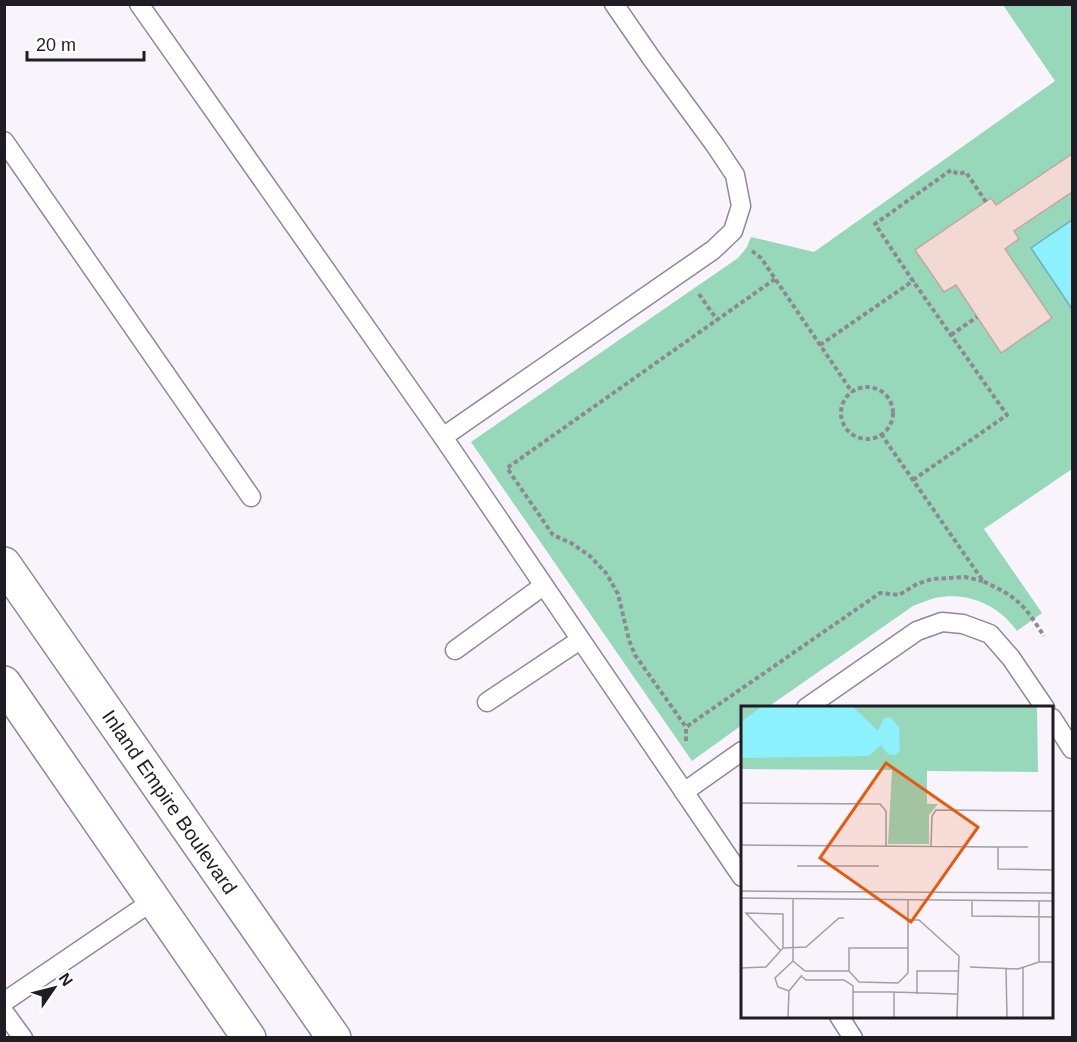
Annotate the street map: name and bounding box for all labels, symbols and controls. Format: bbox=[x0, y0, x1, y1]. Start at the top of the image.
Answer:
scale bar bbox=[27, 24, 144, 62]
text: 20 m bbox=[36, 35, 76, 55]
street label: Inland Empire Boulevard bbox=[98, 706, 241, 898]
inset map bbox=[741, 706, 1053, 1018]
north arrow bbox=[24, 958, 84, 1018]
text: N bbox=[56, 970, 76, 989]

